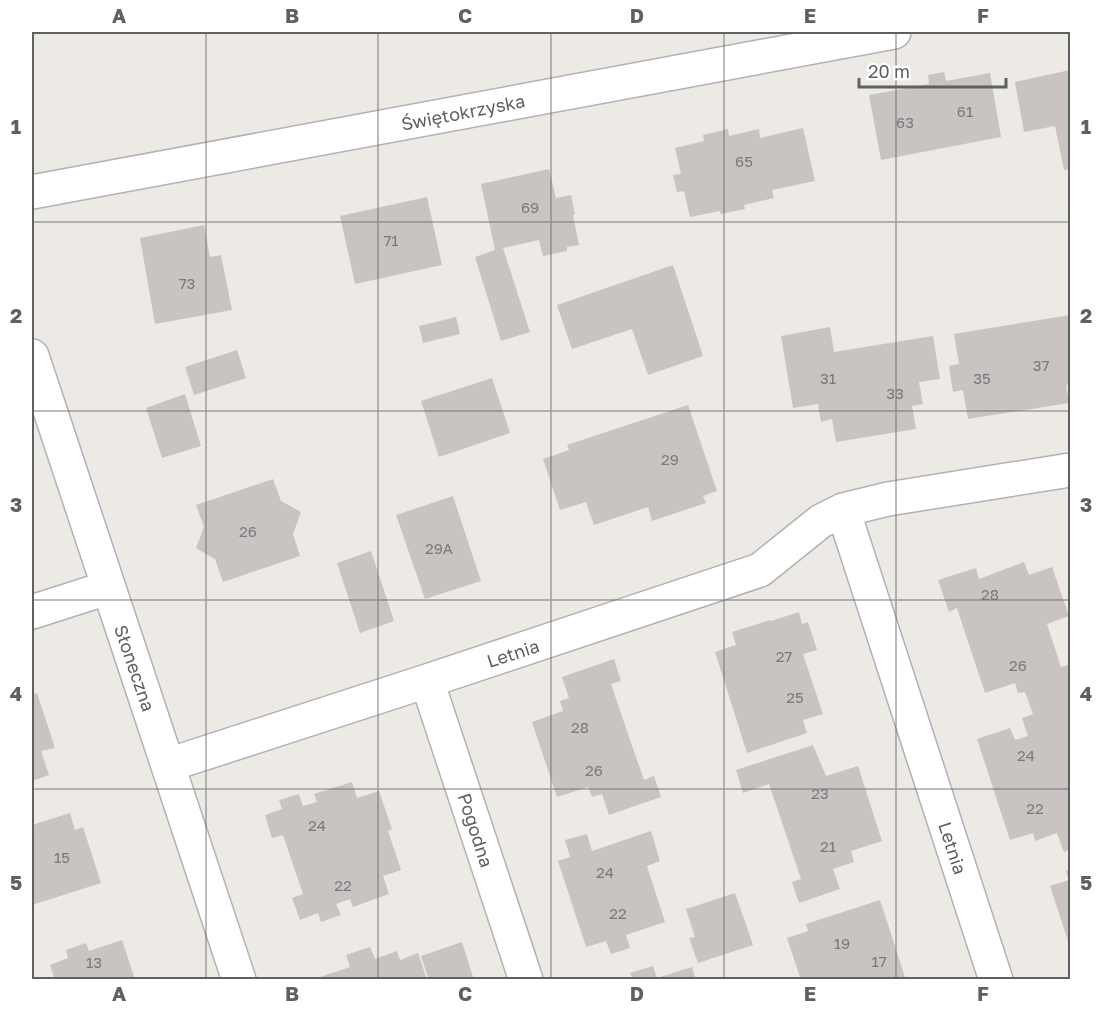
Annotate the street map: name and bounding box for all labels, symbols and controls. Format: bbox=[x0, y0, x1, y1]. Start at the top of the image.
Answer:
text: A bbox=[112, 3, 126, 27]
text: B bbox=[285, 3, 299, 27]
text: C bbox=[458, 3, 472, 27]
text: D bbox=[630, 3, 644, 27]
text: E bbox=[804, 3, 816, 27]
text: F bbox=[977, 3, 989, 27]
scale bar bbox=[859, 51, 1006, 89]
text: 20 m bbox=[868, 60, 910, 82]
street label: Świętokrzyska bbox=[399, 89, 527, 135]
house number: 61 bbox=[957, 102, 973, 120]
house number: 63 bbox=[896, 113, 914, 131]
text: 1 bbox=[11, 114, 21, 138]
text: 1 bbox=[1081, 114, 1091, 138]
house number: 65 bbox=[735, 152, 753, 170]
house number: 69 bbox=[521, 198, 539, 216]
house number: 71 bbox=[383, 231, 399, 249]
house number: 73 bbox=[179, 274, 195, 292]
text: 2 bbox=[10, 303, 22, 327]
text: 2 bbox=[1080, 303, 1092, 327]
house number: 37 bbox=[1033, 356, 1049, 374]
house number: 31 bbox=[820, 369, 836, 387]
house number: 35 bbox=[973, 369, 991, 387]
house number: 33 bbox=[886, 384, 904, 402]
house number: 29 bbox=[661, 450, 679, 468]
text: 3 bbox=[10, 492, 22, 516]
text: 3 bbox=[1080, 492, 1092, 516]
house number: 26 bbox=[239, 522, 257, 540]
house number: 29A bbox=[425, 539, 453, 557]
house number: 28 bbox=[981, 585, 999, 603]
street label: Słoneczna bbox=[110, 622, 160, 714]
street label: Letnia bbox=[484, 634, 542, 672]
house number: 27 bbox=[776, 647, 792, 665]
house number: 26 bbox=[1009, 656, 1027, 674]
text: 4 bbox=[10, 681, 22, 705]
text: 4 bbox=[1080, 681, 1092, 705]
house number: 25 bbox=[786, 688, 804, 706]
house number: 28 bbox=[571, 718, 589, 736]
house number: 24 bbox=[1017, 746, 1035, 764]
house number: 26 bbox=[585, 761, 603, 779]
house number: 23 bbox=[811, 784, 829, 802]
street label: Pogodna bbox=[454, 790, 498, 870]
house number: 22 bbox=[1026, 799, 1044, 817]
house number: 24 bbox=[308, 816, 326, 834]
street label: Letnia bbox=[934, 819, 972, 877]
house number: 21 bbox=[820, 837, 836, 855]
house number: 15 bbox=[54, 848, 70, 866]
house number: 24 bbox=[596, 863, 614, 881]
text: 5 bbox=[10, 870, 22, 894]
text: 5 bbox=[1080, 870, 1092, 894]
house number: 22 bbox=[334, 876, 352, 894]
house number: 22 bbox=[609, 904, 627, 922]
house number: 19 bbox=[834, 934, 850, 952]
house number: 17 bbox=[871, 952, 887, 970]
house number: 13 bbox=[86, 953, 102, 971]
text: A bbox=[112, 981, 126, 1005]
text: B bbox=[285, 981, 299, 1005]
text: C bbox=[458, 981, 472, 1005]
text: D bbox=[630, 981, 644, 1005]
text: E bbox=[804, 981, 816, 1005]
text: F bbox=[977, 981, 989, 1005]

